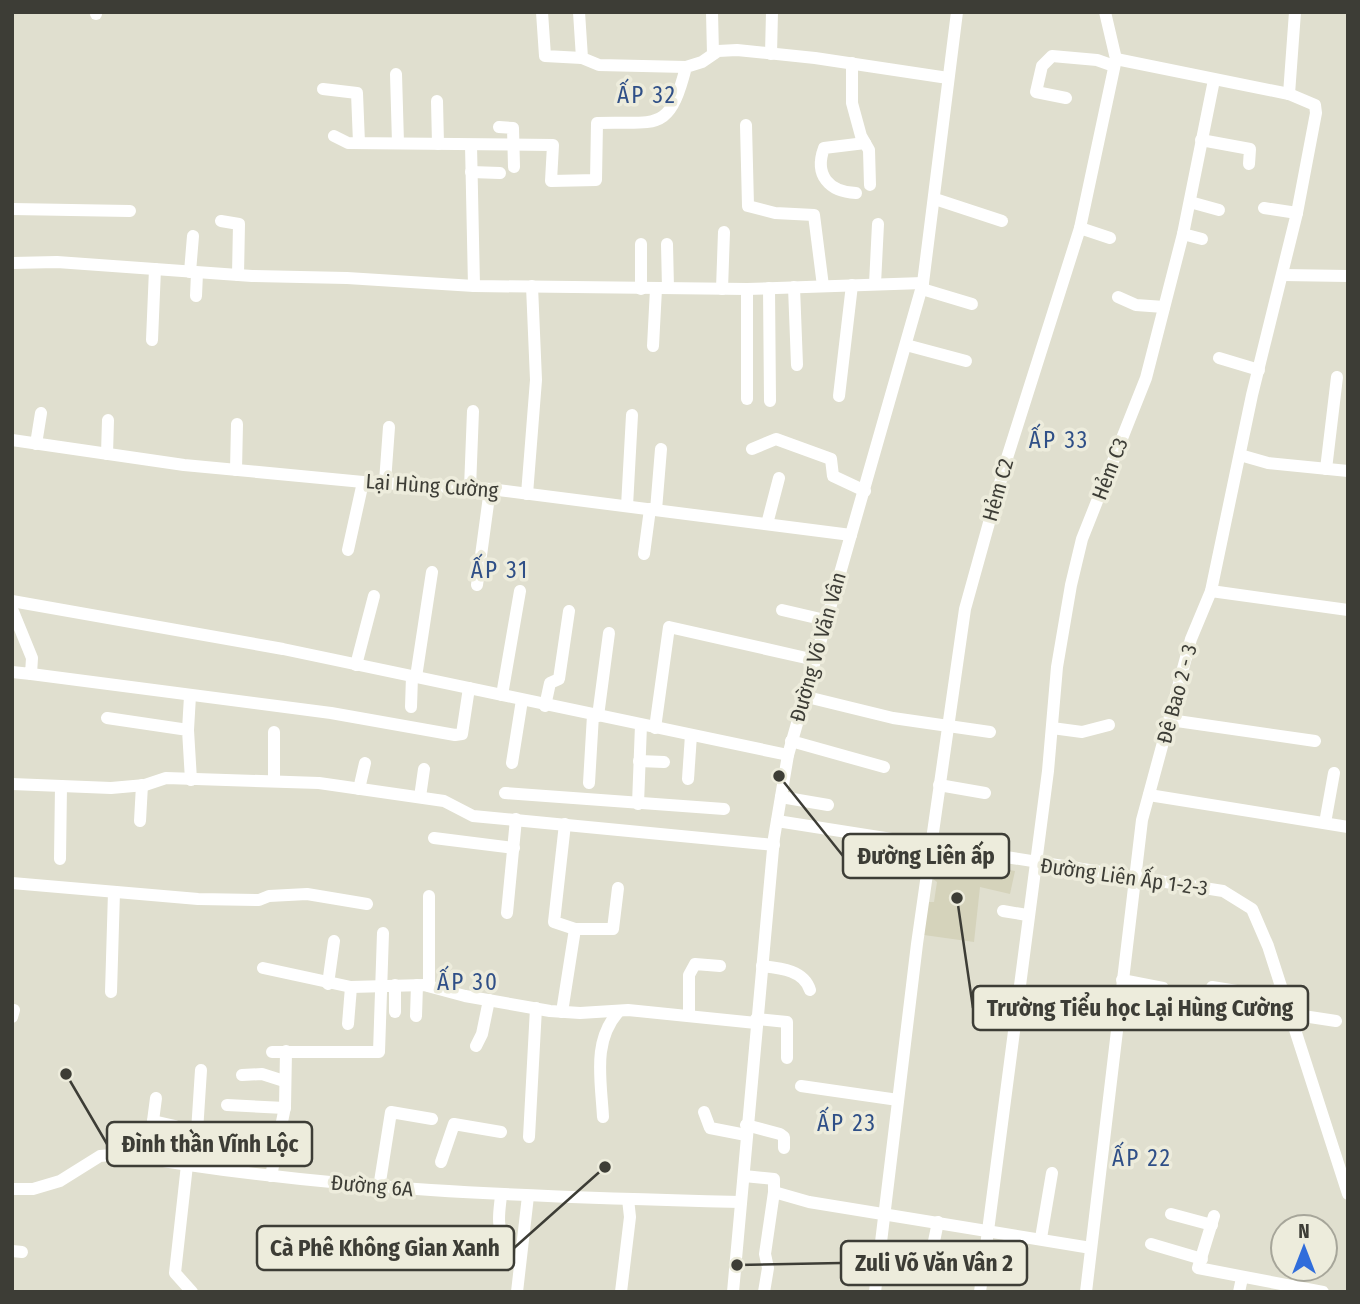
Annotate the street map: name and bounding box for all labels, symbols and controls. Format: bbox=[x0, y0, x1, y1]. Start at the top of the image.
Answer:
district label: ẤP 32 bbox=[617, 78, 677, 109]
district label: ẤP 33 bbox=[1029, 423, 1089, 454]
street label: Hẻm C3 bbox=[1086, 434, 1134, 504]
street label: Hẻm C2 bbox=[977, 456, 1019, 524]
street label: Lại Hùng Cường bbox=[365, 468, 499, 504]
district label: ẤP 31 bbox=[471, 553, 529, 584]
street label: Đường Võ Văn Vân bbox=[784, 569, 852, 725]
street label: Đê Bao 2 - 3 bbox=[1151, 641, 1203, 747]
callout: Đường Liên ấp bbox=[843, 834, 1009, 878]
text: Đường Liên ấp bbox=[857, 840, 995, 870]
street label: Đường Liên Ấp 1-2-3 bbox=[1039, 851, 1210, 902]
district label: ẤP 30 bbox=[437, 965, 499, 996]
callout: Trường Tiểu học Lại Hùng Cường bbox=[973, 986, 1308, 1030]
text: Trường Tiểu học Lại Hùng Cường bbox=[987, 992, 1294, 1022]
district label: ẤP 23 bbox=[817, 1106, 877, 1137]
callout: Đình thần Vĩnh Lộc bbox=[107, 1122, 312, 1166]
text: Đình thần Vĩnh Lộc bbox=[121, 1128, 299, 1158]
district label: ẤP 22 bbox=[1112, 1141, 1172, 1172]
street label: Đường 6A bbox=[330, 1169, 414, 1203]
north arrow bbox=[1269, 1213, 1339, 1283]
text: N bbox=[1298, 1220, 1310, 1243]
callout: Cà Phê Không Gian Xanh bbox=[257, 1226, 514, 1270]
text: Cà Phê Không Gian Xanh bbox=[270, 1234, 500, 1262]
callout: Zuli Võ Văn Vân 2 bbox=[841, 1241, 1027, 1285]
text: Zuli Võ Văn Vân 2 bbox=[855, 1249, 1013, 1277]

